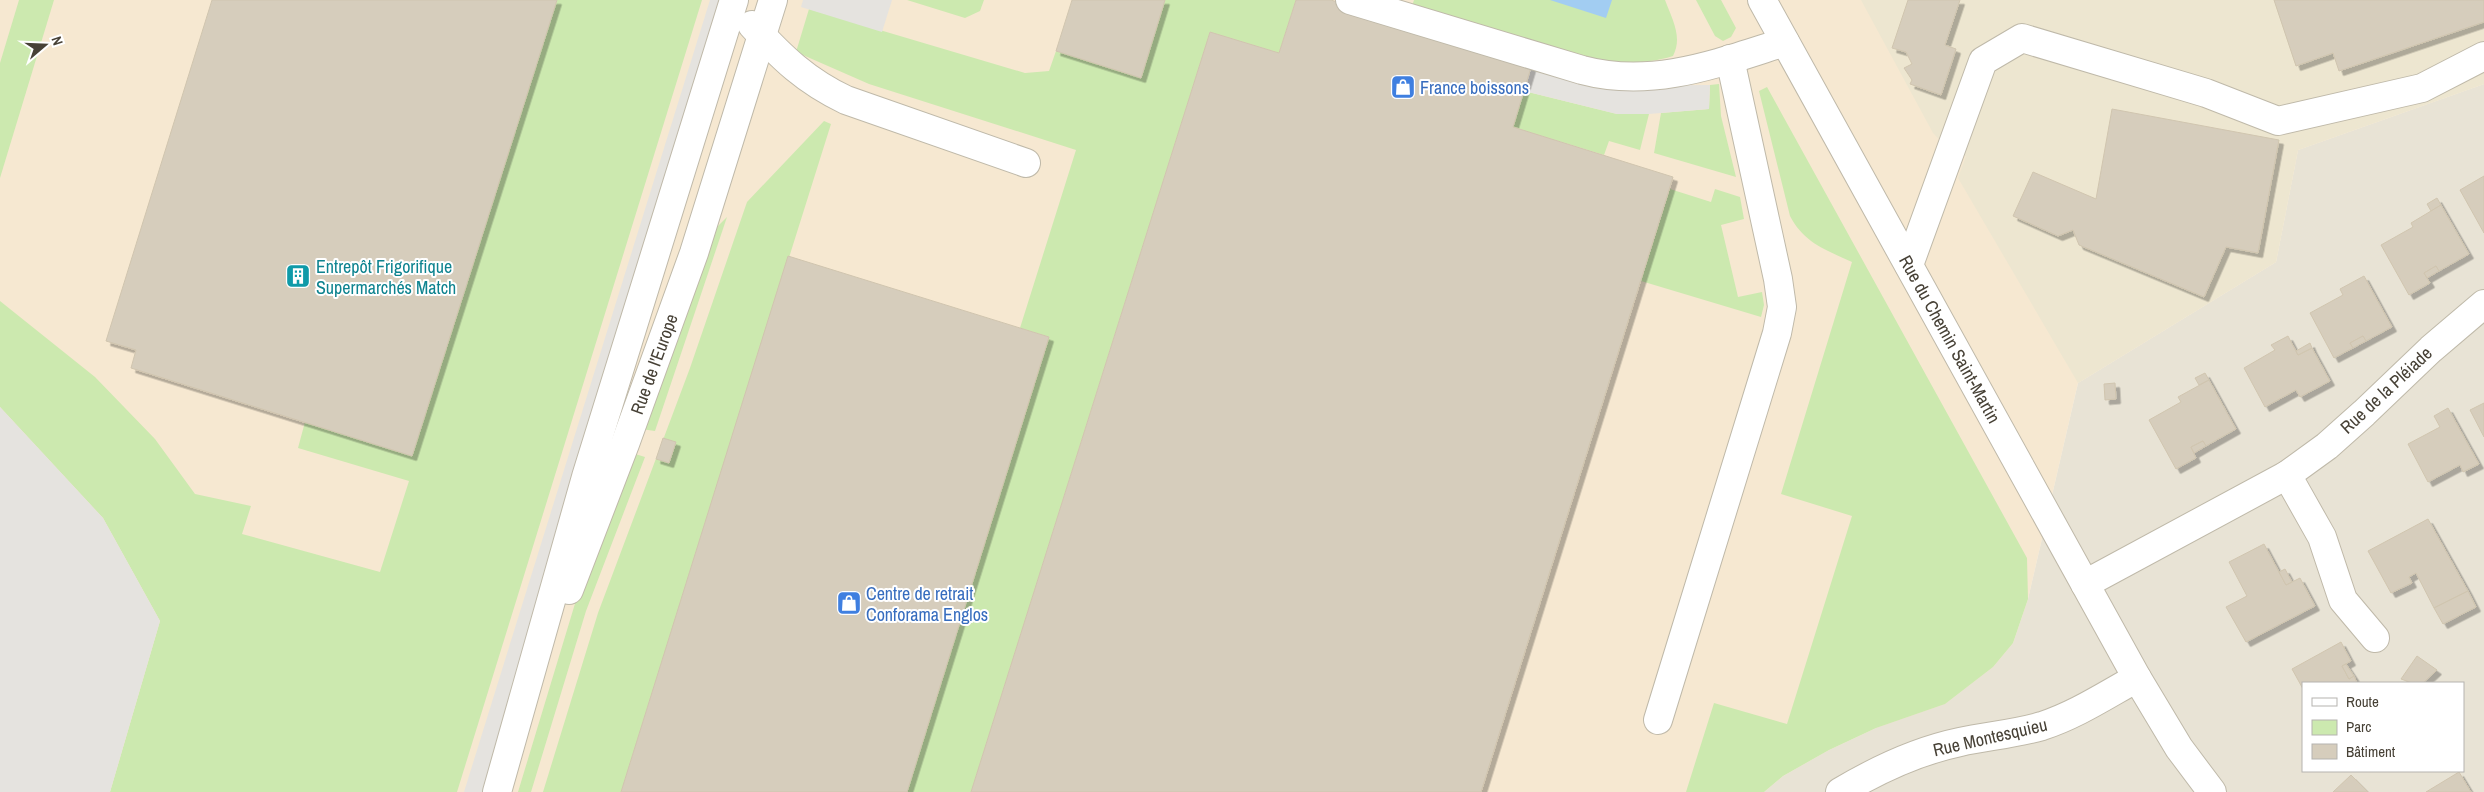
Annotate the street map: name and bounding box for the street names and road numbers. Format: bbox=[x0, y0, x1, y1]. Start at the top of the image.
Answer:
street label: Rue du Chemin Saint-Martin bbox=[1893, 250, 2007, 428]
street label: Rue de l'Europe bbox=[624, 310, 684, 418]
street label: Rue de la Pléiade bbox=[2335, 341, 2437, 439]
street label: Rue Montesquieu bbox=[1930, 712, 2050, 762]

